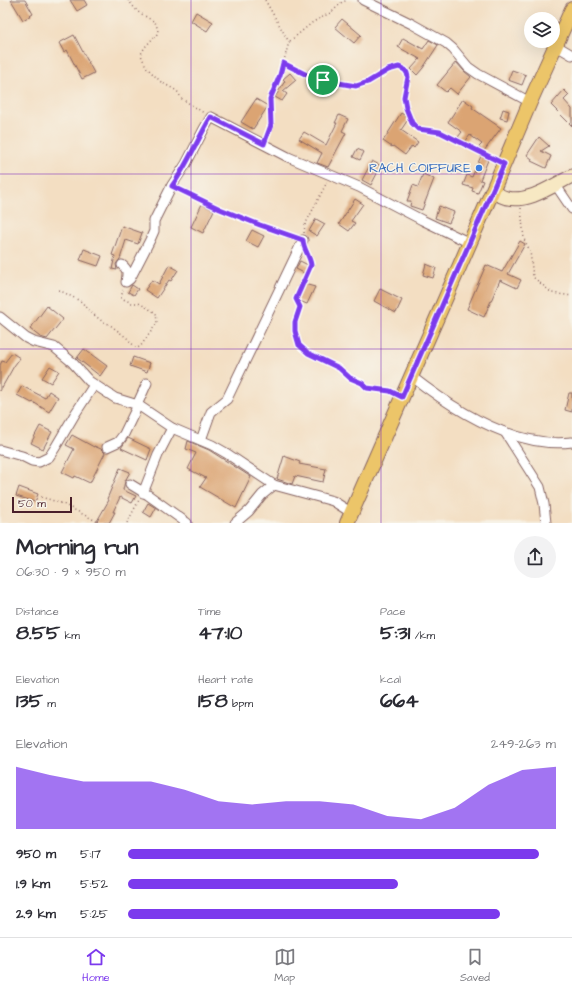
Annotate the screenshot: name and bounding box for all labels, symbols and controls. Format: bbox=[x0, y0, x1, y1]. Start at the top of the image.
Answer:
map controls bbox=[524, 12, 560, 48]
button: layers bbox=[524, 12, 560, 48]
pin bbox=[306, 63, 340, 97]
icon: arrive bbox=[312, 69, 334, 91]
place label: RACH COIFFURE bbox=[369, 159, 471, 177]
marker: RACH COIFFURE bbox=[474, 163, 484, 173]
scale bar bbox=[12, 495, 72, 514]
text: 50 m bbox=[18, 496, 46, 511]
text: Morning run bbox=[16, 532, 139, 563]
button: share bbox=[514, 536, 556, 578]
text: 06:30 · 9 × 950 m bbox=[16, 563, 126, 581]
text: Distance bbox=[16, 604, 59, 619]
text: Time bbox=[198, 604, 221, 619]
text: Pace bbox=[380, 604, 406, 619]
text: 8.55 bbox=[16, 619, 60, 647]
text: 47:10 bbox=[198, 619, 242, 647]
text: 5:31 bbox=[380, 619, 410, 647]
text: km bbox=[60, 628, 80, 643]
text: /km bbox=[410, 628, 435, 643]
text: Elevation bbox=[16, 672, 59, 687]
text: Heart rate bbox=[198, 672, 253, 687]
text: kcal bbox=[380, 672, 401, 687]
text: 135 bbox=[16, 687, 43, 715]
text: 158 bbox=[198, 687, 228, 715]
text: 664 bbox=[380, 687, 419, 715]
text: m bbox=[43, 696, 56, 711]
text: bpm bbox=[228, 696, 253, 711]
text: Elevation bbox=[16, 735, 67, 753]
text: 249–263 m bbox=[491, 735, 556, 753]
text: 950 m bbox=[16, 845, 56, 863]
text: 5:17 bbox=[80, 845, 101, 863]
text: 1.9 km bbox=[16, 875, 50, 893]
text: 5:52 bbox=[80, 875, 108, 893]
text: 2.9 km bbox=[16, 905, 56, 923]
text: 5:25 bbox=[80, 905, 108, 923]
tab: Home bbox=[82, 946, 109, 985]
tab: Map bbox=[274, 946, 296, 985]
tab: Saved bbox=[460, 946, 490, 985]

